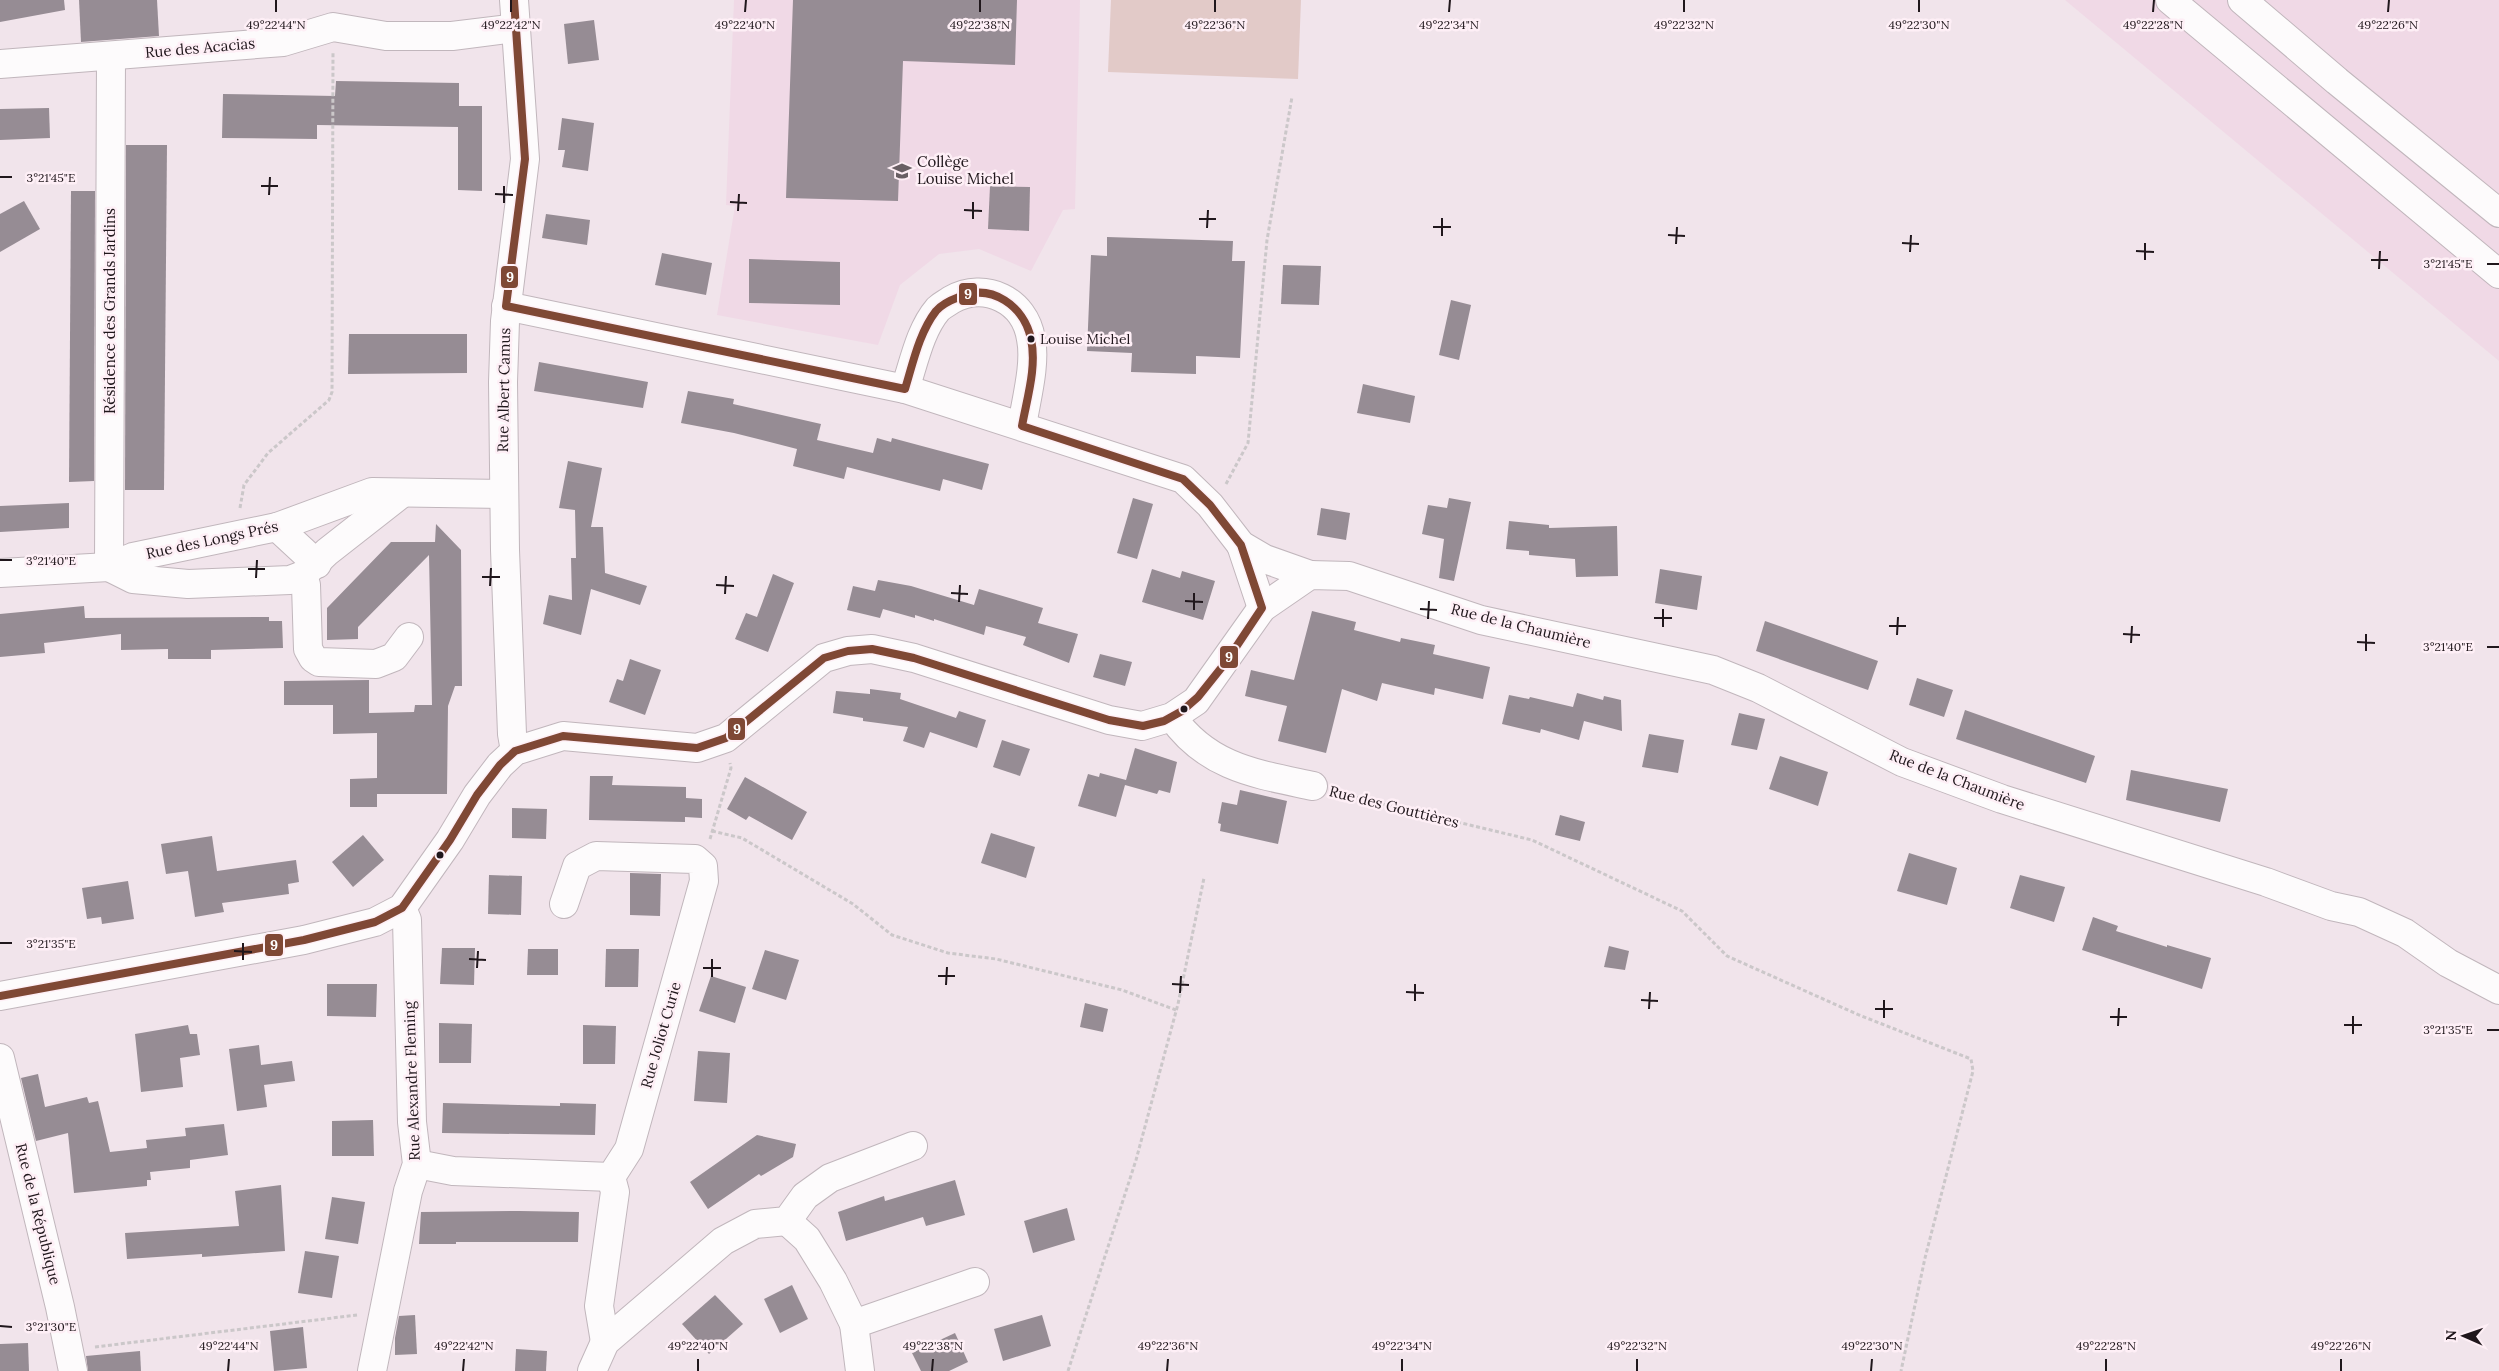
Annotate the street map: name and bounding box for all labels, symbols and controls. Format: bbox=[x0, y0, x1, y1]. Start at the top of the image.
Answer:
text: 49°22'44"N bbox=[246, 17, 306, 32]
text: 49°22'42"N bbox=[481, 17, 541, 32]
text: 49°22'40"N bbox=[715, 17, 775, 32]
text: 49°22'38"N bbox=[950, 17, 1010, 32]
text: 49°22'36"N bbox=[1185, 17, 1245, 32]
text: 49°22'34"N bbox=[1419, 17, 1479, 32]
text: 49°22'32"N bbox=[1654, 17, 1714, 32]
text: 49°22'30"N bbox=[1888, 17, 1950, 32]
text: 49°22'28"N bbox=[2123, 17, 2183, 32]
text: 49°22'26"N bbox=[2358, 17, 2418, 32]
street label: Rue des Acacias bbox=[144, 33, 256, 62]
place label: Collège Louise Michel bbox=[917, 152, 1014, 188]
school or university icon: Collège Louise Michel bbox=[891, 160, 913, 182]
text: 3°21'45"E bbox=[27, 170, 75, 185]
street label: Résidence des Grands Jardins bbox=[100, 208, 119, 414]
text: 3°21'45"E bbox=[2424, 256, 2472, 271]
line badge: 9 bbox=[500, 265, 519, 289]
text: 9 bbox=[506, 268, 514, 286]
line badge: 9 bbox=[958, 282, 978, 306]
text: 9 bbox=[964, 285, 972, 303]
street label: Rue Albert Camus bbox=[493, 327, 514, 452]
place label: Louise Michel bbox=[1040, 330, 1131, 348]
marker: Louise Michel bbox=[1026, 334, 1036, 344]
street label: Rue des Longs Prés bbox=[144, 516, 280, 563]
text: 3°21'40"E bbox=[26, 553, 76, 568]
street label: Rue de la Chaumière bbox=[1449, 599, 1593, 652]
text: 3°21'40"E bbox=[2423, 639, 2473, 654]
line badge: 9 bbox=[1219, 645, 1239, 669]
text: 9 bbox=[1225, 648, 1233, 666]
unlabelled marker bbox=[1179, 704, 1189, 714]
line badge: 9 bbox=[727, 717, 746, 741]
text: 9 bbox=[733, 720, 741, 738]
street label: Rue de la Chaumière bbox=[1887, 745, 2028, 814]
street label: Rue des Gouttières bbox=[1327, 781, 1461, 832]
unlabelled marker bbox=[435, 850, 445, 860]
line badge: 9 bbox=[264, 933, 284, 957]
text: 3°21'35"E bbox=[26, 936, 76, 951]
text: 9 bbox=[270, 936, 278, 954]
street label: Rue Joliot Curie bbox=[636, 979, 685, 1090]
street label: Rue Alexandre Fleming bbox=[399, 1000, 424, 1161]
text: 3°21'35"E bbox=[2423, 1022, 2473, 1037]
street label: Rue de la République bbox=[12, 1141, 65, 1287]
north arrow bbox=[2439, 1311, 2489, 1361]
text: 3°21'30"E bbox=[26, 1319, 76, 1334]
text: N bbox=[2442, 1330, 2460, 1341]
text: 49°22'44"N bbox=[199, 1338, 259, 1353]
text: 49°22'42"N bbox=[434, 1338, 494, 1353]
text: 49°22'40"N bbox=[668, 1338, 728, 1353]
text: 49°22'38"N bbox=[903, 1338, 963, 1353]
text: 49°22'36"N bbox=[1138, 1338, 1198, 1353]
text: 49°22'34"N bbox=[1372, 1338, 1432, 1353]
text: 49°22'32"N bbox=[1607, 1338, 1667, 1353]
text: 49°22'30"N bbox=[1841, 1338, 1903, 1353]
text: 49°22'28"N bbox=[2076, 1338, 2136, 1353]
text: 49°22'26"N bbox=[2311, 1338, 2371, 1353]

